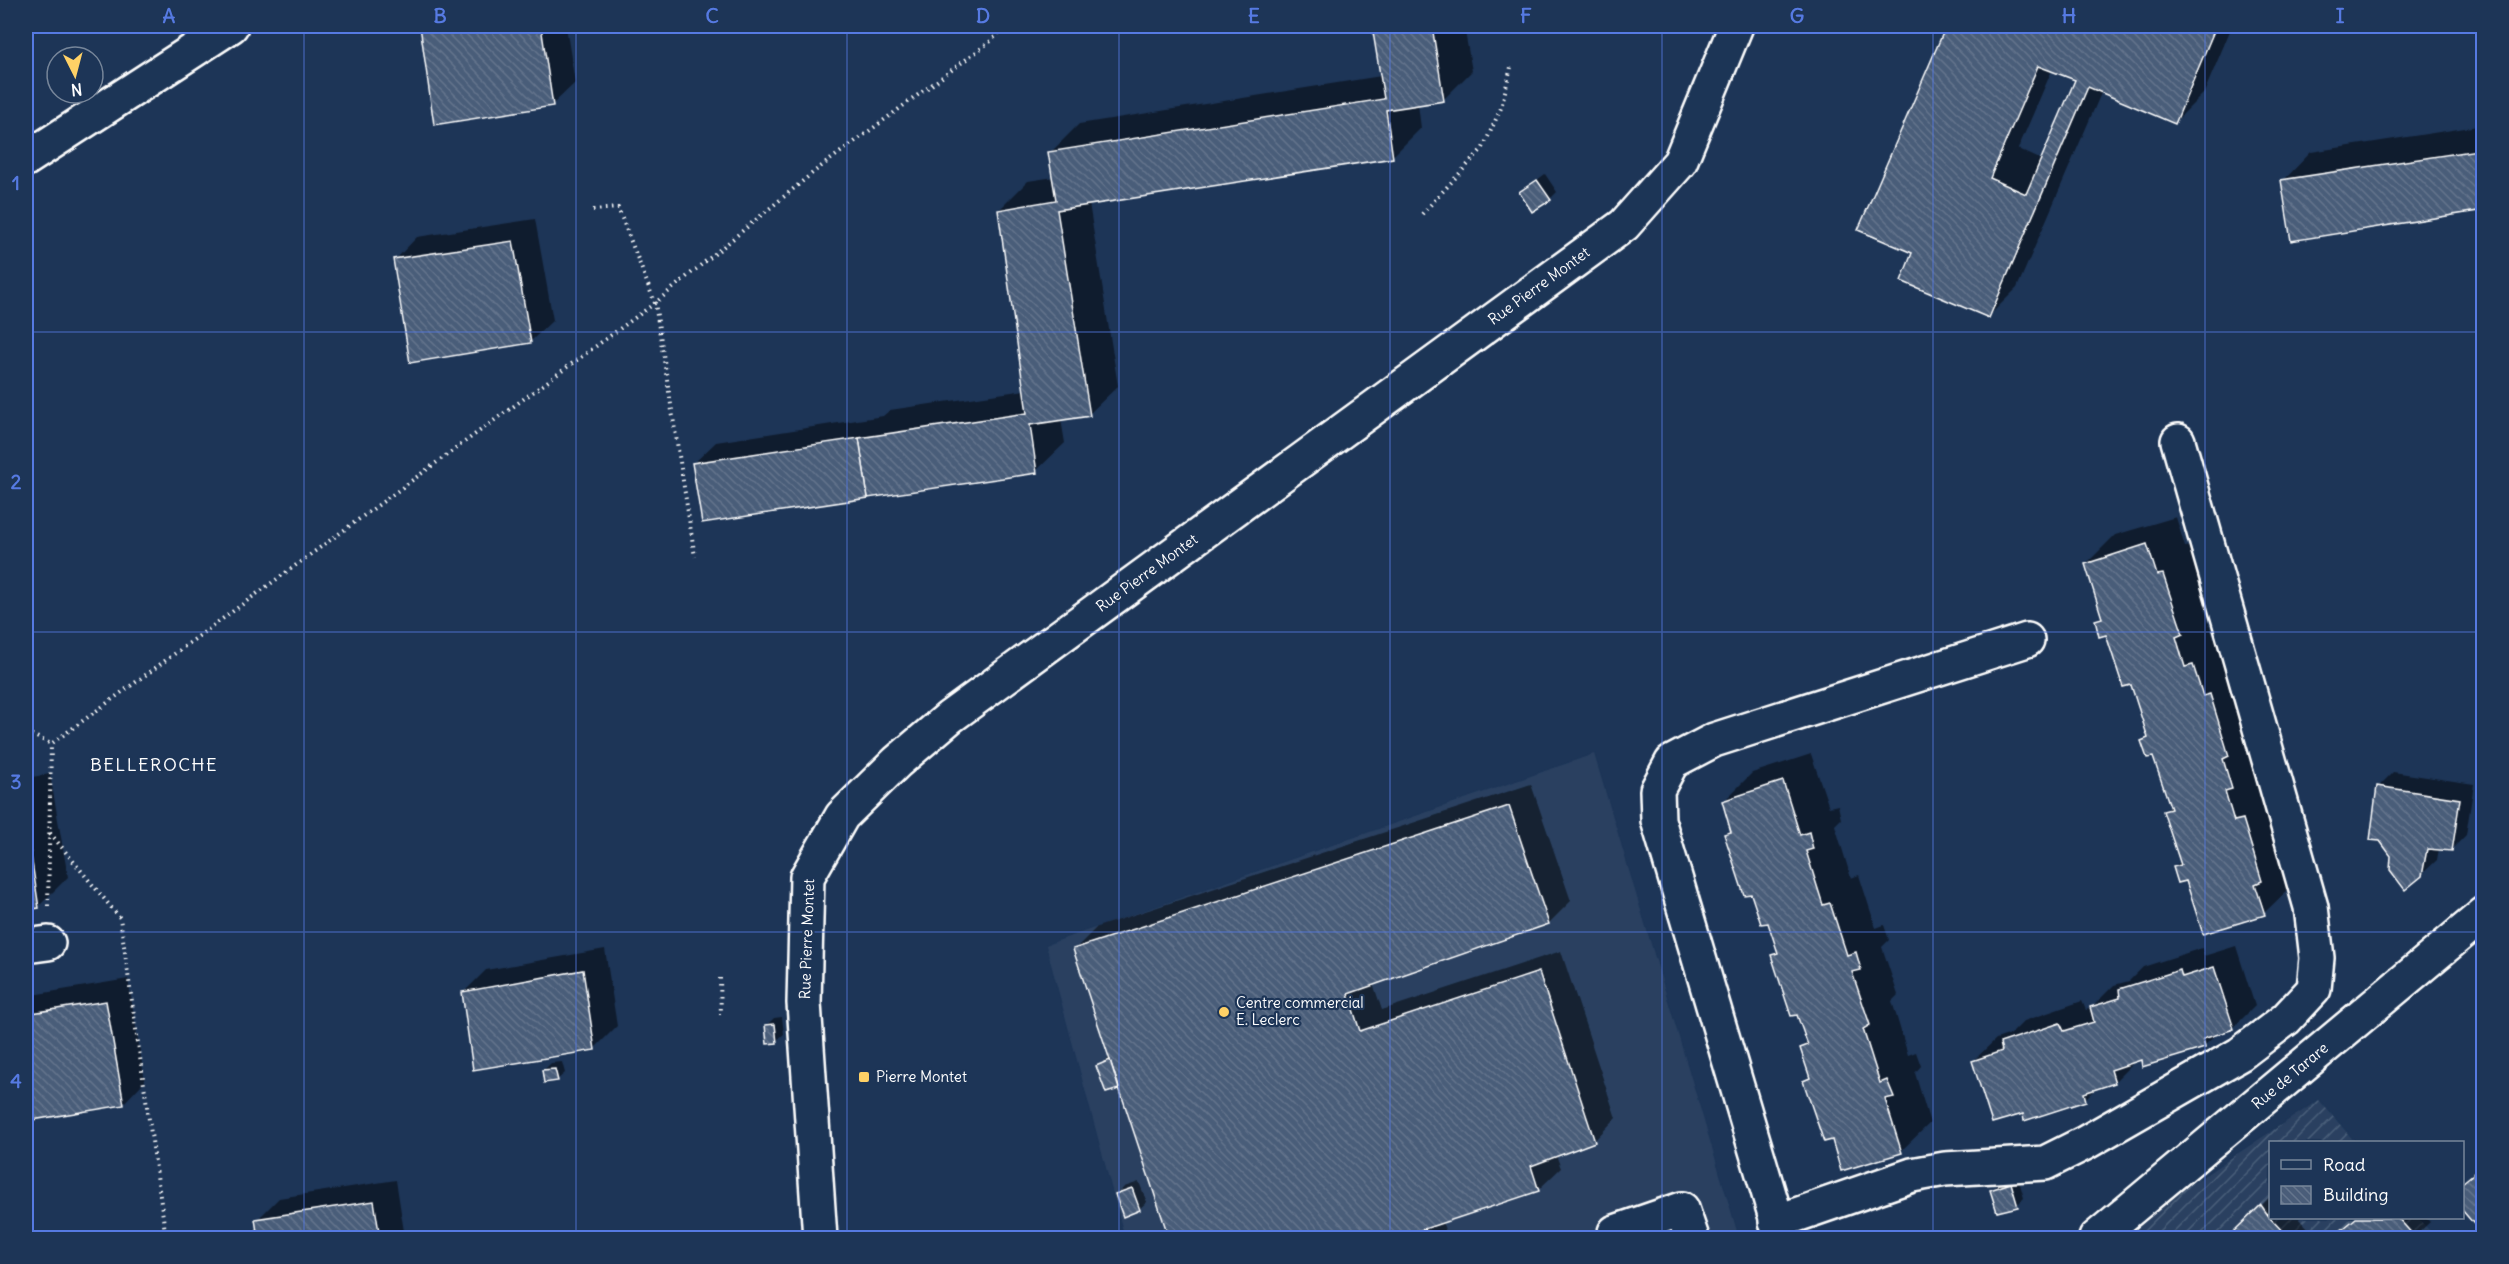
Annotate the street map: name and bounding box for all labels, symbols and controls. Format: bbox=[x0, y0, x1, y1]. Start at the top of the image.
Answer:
text: A bbox=[163, 3, 176, 28]
text: B bbox=[433, 3, 447, 28]
text: C bbox=[705, 3, 719, 28]
text: D bbox=[976, 3, 990, 28]
text: E bbox=[1248, 3, 1260, 28]
text: F bbox=[1520, 3, 1532, 28]
text: G bbox=[1790, 3, 1804, 28]
text: H bbox=[2062, 3, 2076, 28]
text: I bbox=[2336, 3, 2345, 28]
north arrow bbox=[45, 45, 105, 105]
text: N bbox=[70, 79, 83, 100]
text: 1 bbox=[12, 170, 20, 195]
street label: Rue Pierre Montet bbox=[1484, 242, 1593, 329]
text: 2 bbox=[11, 469, 22, 494]
street label: Rue Pierre Montet bbox=[1092, 529, 1201, 616]
district label: BELLEROCHE bbox=[90, 753, 218, 776]
text: 3 bbox=[10, 769, 22, 794]
street label: Rue Pierre Montet bbox=[795, 878, 818, 1000]
place label: Centre commercial E. Leclerc bbox=[1236, 993, 1364, 1029]
marker: Centre commercial E. Leclerc bbox=[1217, 1005, 1231, 1019]
street label: Rue de Tarare bbox=[2248, 1038, 2332, 1113]
place label: Pierre Montet bbox=[876, 1067, 967, 1086]
text: 4 bbox=[10, 1068, 22, 1093]
marker: Pierre Montet bbox=[857, 1070, 871, 1084]
legend bbox=[2269, 1141, 2464, 1219]
text: Road bbox=[2323, 1153, 2366, 1176]
text: Building bbox=[2323, 1183, 2388, 1206]

